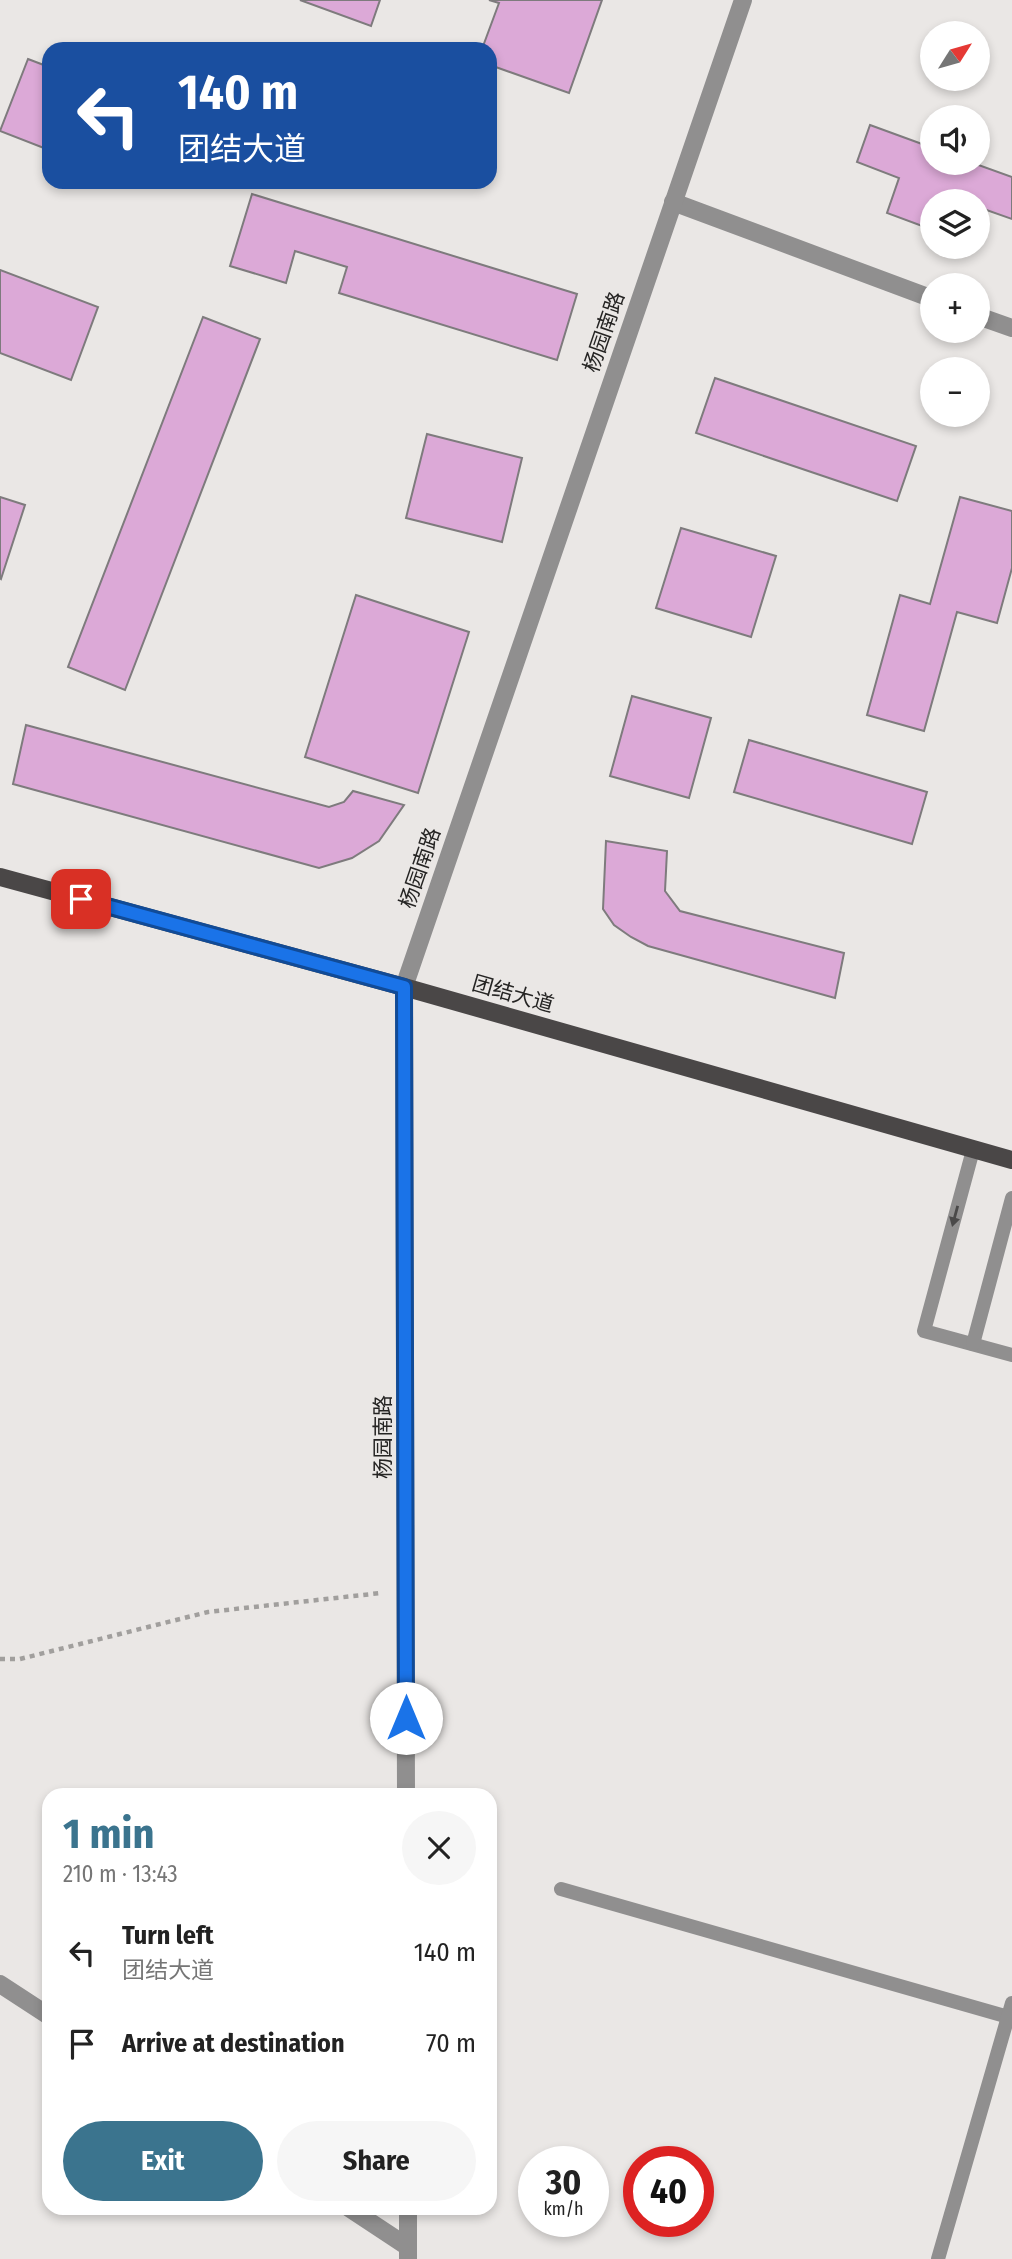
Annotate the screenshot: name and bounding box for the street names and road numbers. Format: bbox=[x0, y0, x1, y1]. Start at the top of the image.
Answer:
street label: 杨园南路 bbox=[578, 288, 630, 376]
street label: 杨园南路 bbox=[394, 824, 446, 912]
street label: 团结大道 bbox=[469, 970, 557, 1018]
street label: 杨园南路 bbox=[370, 1395, 396, 1479]

